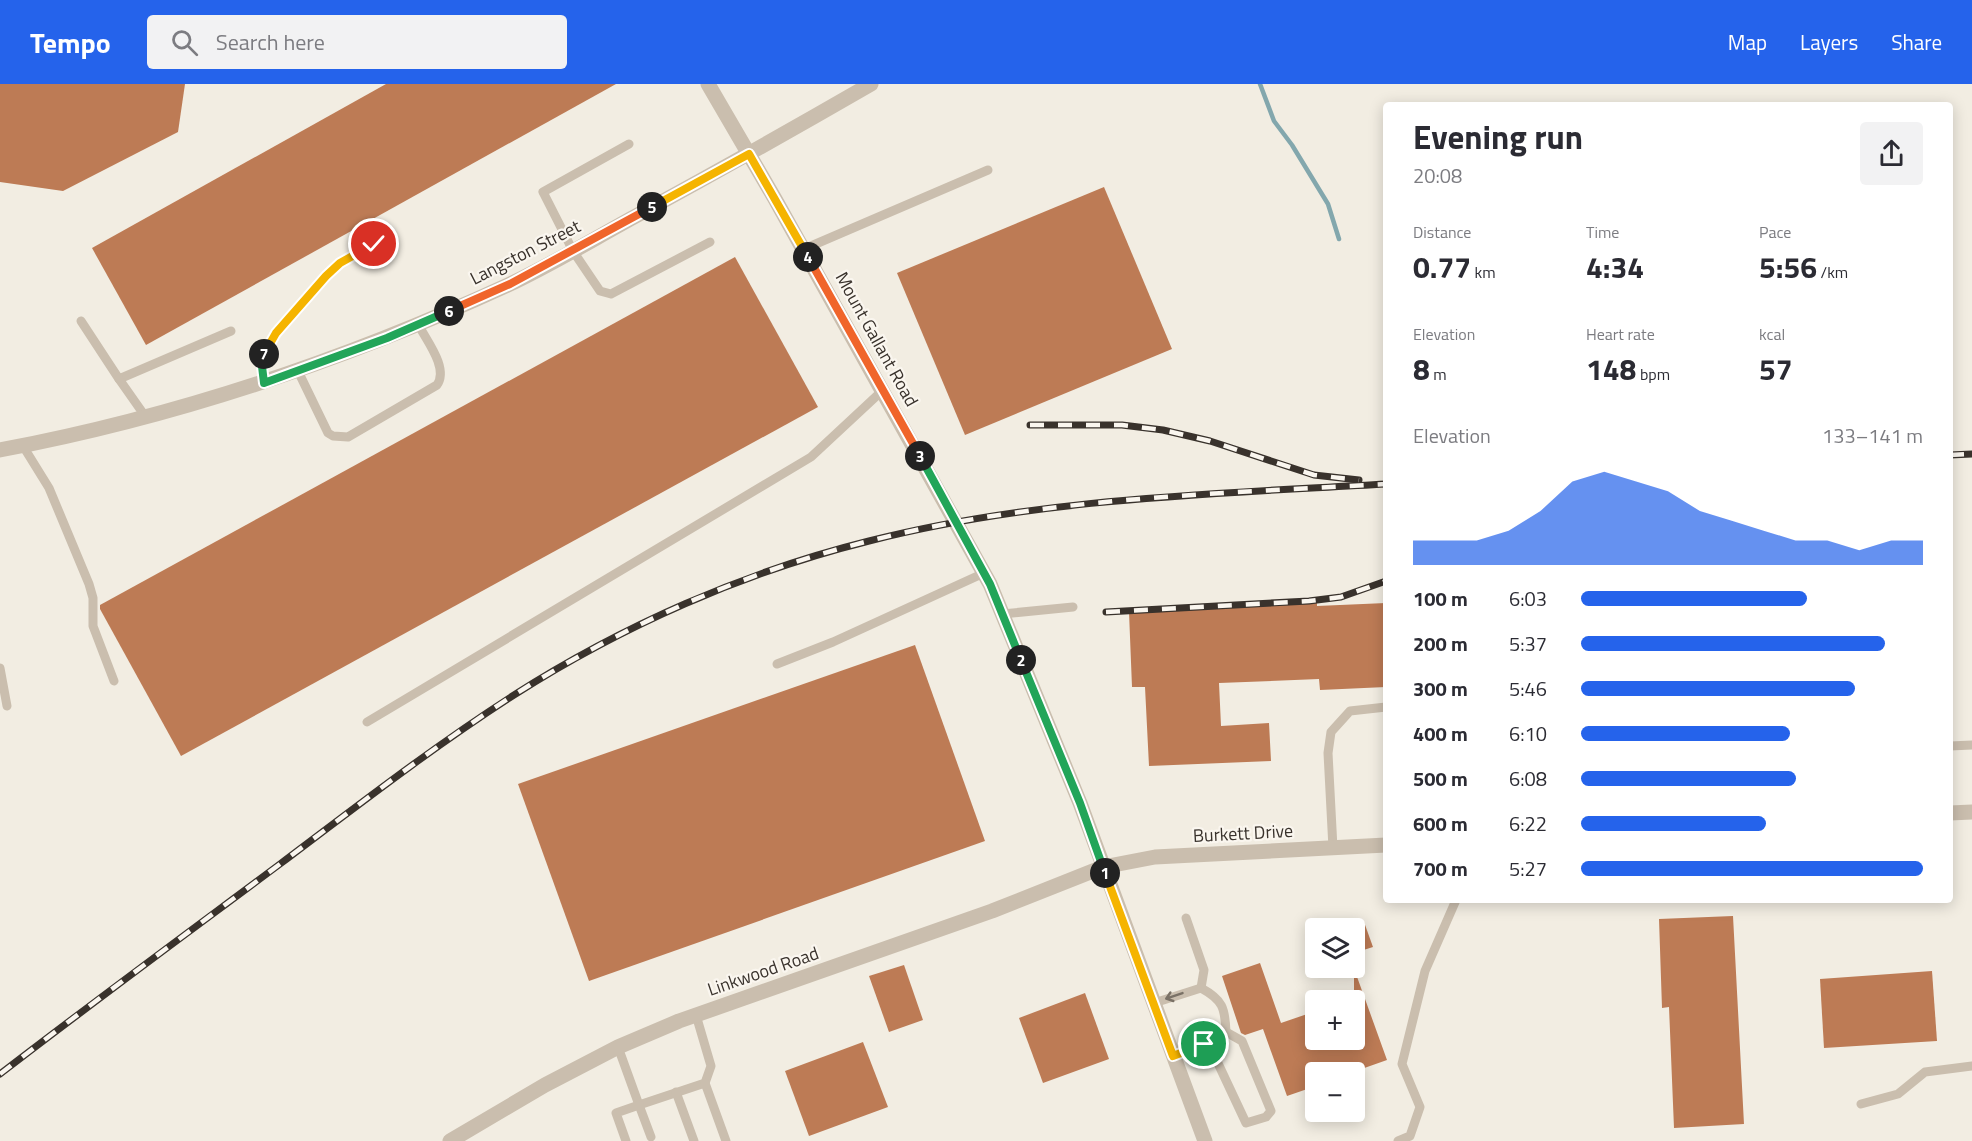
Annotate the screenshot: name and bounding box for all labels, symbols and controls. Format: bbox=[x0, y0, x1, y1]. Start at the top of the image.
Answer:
search box bbox=[147, 15, 567, 69]
text: Tempo bbox=[30, 21, 111, 64]
text: Search here bbox=[216, 25, 325, 59]
icon: search bbox=[168, 26, 201, 59]
text: Map bbox=[1728, 26, 1767, 58]
text: Layers bbox=[1800, 26, 1858, 58]
text: Share bbox=[1891, 26, 1942, 58]
text: Evening run bbox=[1413, 112, 1583, 162]
button: share bbox=[1860, 122, 1923, 185]
text: 20:08 bbox=[1413, 160, 1462, 191]
pin: 5 bbox=[637, 192, 667, 222]
text: 5 bbox=[648, 195, 656, 219]
street label: Langston Street bbox=[465, 212, 586, 291]
pin bbox=[348, 218, 399, 269]
text: Distance bbox=[1413, 220, 1471, 244]
text: Time bbox=[1586, 220, 1619, 244]
text: Pace bbox=[1759, 220, 1791, 244]
icon: check bbox=[357, 227, 390, 260]
pin: 4 bbox=[793, 242, 823, 272]
text: 0.77 bbox=[1413, 244, 1471, 290]
text: 4:34 bbox=[1586, 244, 1644, 290]
text: 5:56 bbox=[1759, 244, 1817, 290]
text: 4 bbox=[804, 245, 812, 269]
text: km bbox=[1471, 260, 1496, 284]
text: /km bbox=[1817, 260, 1848, 284]
street label: Mount Gallant Road bbox=[829, 267, 925, 411]
pin: 6 bbox=[434, 296, 464, 326]
text: 6 bbox=[445, 299, 453, 323]
text: Elevation bbox=[1413, 322, 1475, 346]
text: Heart rate bbox=[1586, 322, 1655, 346]
text: kcal bbox=[1759, 322, 1785, 346]
pin: 7 bbox=[249, 339, 279, 369]
text: 7 bbox=[260, 342, 268, 366]
text: 8 bbox=[1413, 346, 1430, 392]
text: 148 bbox=[1586, 346, 1636, 392]
text: 57 bbox=[1759, 346, 1793, 392]
text: m bbox=[1430, 362, 1447, 386]
text: bpm bbox=[1636, 362, 1670, 386]
text: Elevation bbox=[1413, 420, 1491, 451]
text: 133–141 m bbox=[1822, 420, 1923, 451]
pin: 3 bbox=[905, 441, 935, 471]
text: 3 bbox=[916, 444, 924, 468]
text: 100 m bbox=[1413, 583, 1468, 614]
text: 6:03 bbox=[1509, 583, 1547, 614]
text: 200 m bbox=[1413, 628, 1468, 659]
text: 5:37 bbox=[1509, 628, 1547, 659]
pin: 2 bbox=[1006, 645, 1036, 675]
text: 2 bbox=[1017, 648, 1025, 672]
text: 300 m bbox=[1413, 673, 1468, 704]
text: 5:46 bbox=[1509, 673, 1547, 704]
text: 400 m bbox=[1413, 718, 1468, 749]
text: 6:10 bbox=[1509, 718, 1547, 749]
text: 500 m bbox=[1413, 763, 1468, 794]
text: 6:08 bbox=[1509, 763, 1547, 794]
text: 600 m bbox=[1413, 808, 1468, 839]
text: 6:22 bbox=[1509, 808, 1547, 839]
street label: Burkett Drive bbox=[1192, 817, 1294, 849]
text: 700 m bbox=[1413, 853, 1468, 884]
text: 5:27 bbox=[1509, 853, 1547, 884]
pin: 1 bbox=[1090, 858, 1120, 888]
text: 1 bbox=[1101, 861, 1109, 885]
map controls bbox=[1305, 918, 1365, 1122]
button: layers bbox=[1305, 918, 1365, 978]
street label: Linkwood Road bbox=[704, 939, 822, 1003]
button: + bbox=[1305, 990, 1365, 1050]
one-way arrow bbox=[1165, 992, 1184, 1003]
pin bbox=[1178, 1018, 1229, 1069]
icon: arrive bbox=[1187, 1027, 1220, 1060]
button: − bbox=[1305, 1062, 1365, 1122]

